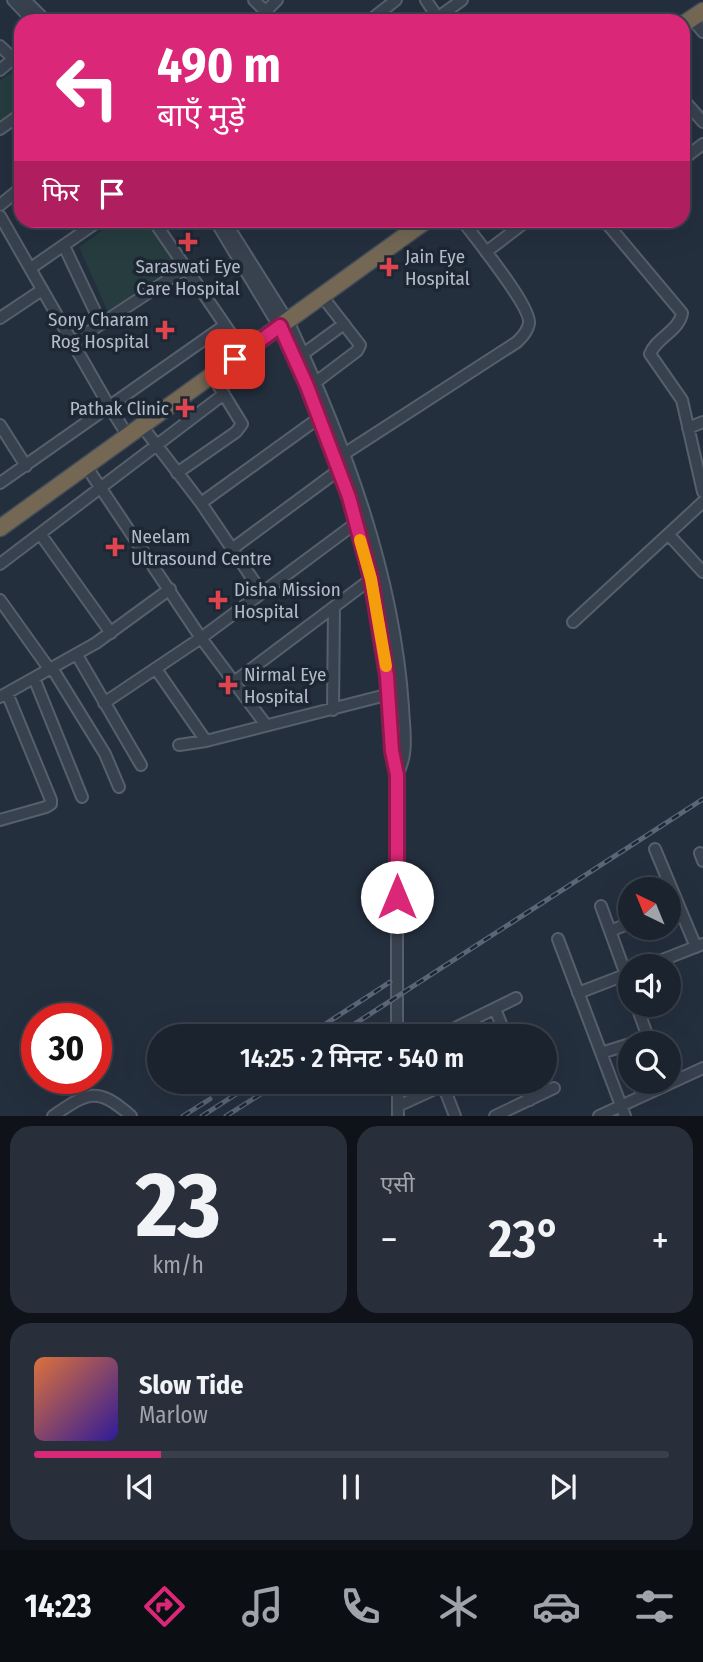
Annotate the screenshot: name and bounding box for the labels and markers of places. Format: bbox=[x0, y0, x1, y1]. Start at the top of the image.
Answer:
marker: Saraswati Eye Care Hospital bbox=[178, 232, 198, 252]
place label: Jain Eye Hospital bbox=[405, 245, 470, 290]
place label: Saraswati Eye Care Hospital bbox=[135, 255, 241, 300]
marker: Jain Eye Hospital bbox=[379, 257, 399, 277]
place label: Sony Charam Rog Hospital bbox=[48, 308, 149, 353]
marker: Sony Charam Rog Hospital bbox=[155, 320, 175, 340]
pin bbox=[205, 329, 265, 389]
place label: Pathak Clinic bbox=[70, 397, 169, 420]
marker: Pathak Clinic bbox=[175, 398, 195, 418]
place label: Neelam Ultrasound Centre bbox=[131, 525, 272, 570]
marker: Neelam Ultrasound Centre bbox=[105, 537, 125, 557]
place label: Disha Mission Hospital bbox=[234, 578, 341, 623]
marker: Disha Mission Hospital bbox=[208, 590, 228, 610]
place label: Nirmal Eye Hospital bbox=[244, 663, 326, 708]
marker: Nirmal Eye Hospital bbox=[218, 675, 238, 695]

